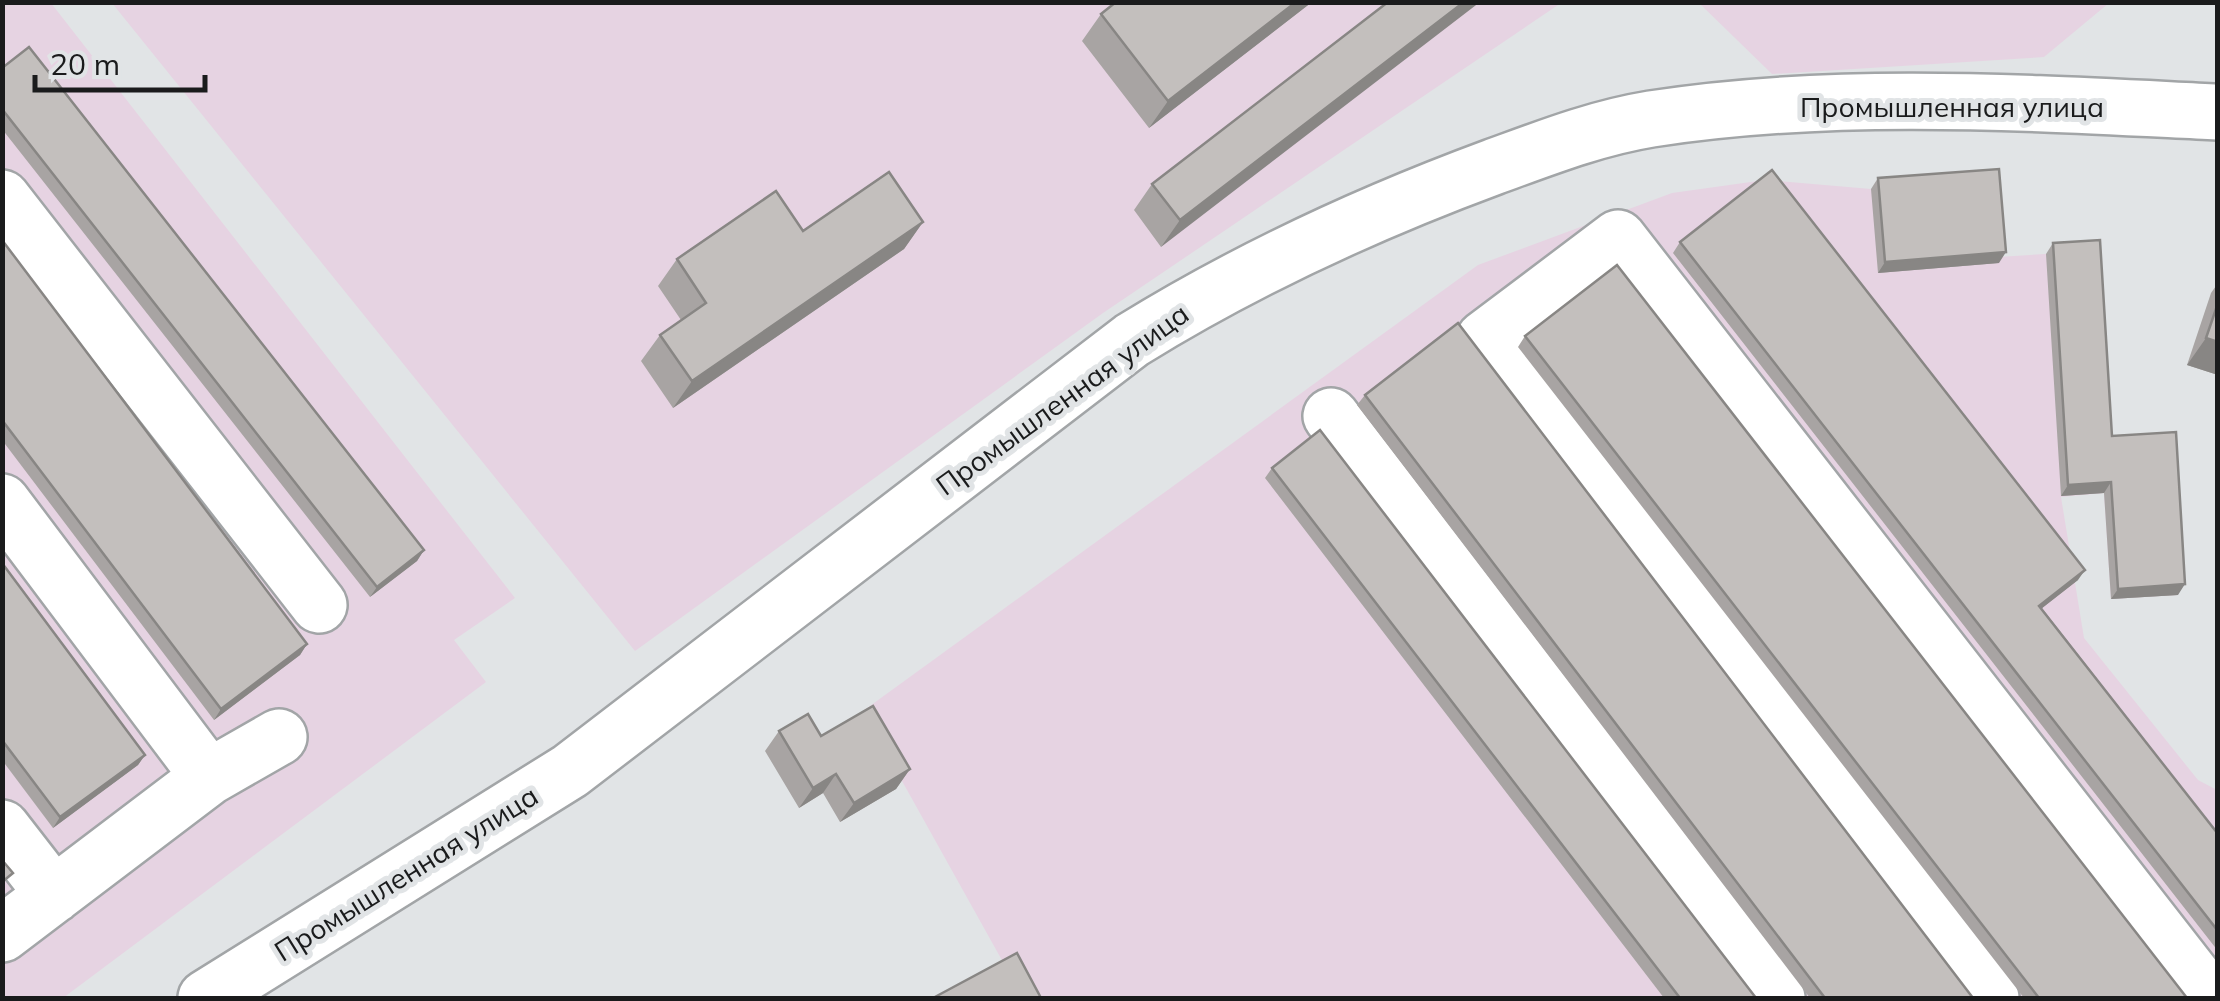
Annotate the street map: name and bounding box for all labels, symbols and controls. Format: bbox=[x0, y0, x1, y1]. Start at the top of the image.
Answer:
scale bar bbox=[35, 30, 205, 92]
text: 20 m bbox=[50, 45, 120, 83]
street label: Промышленная улица bbox=[1800, 89, 2104, 124]
street label: Промышленная улица bbox=[929, 295, 1195, 503]
street label: Промышленная улица bbox=[268, 778, 544, 968]

